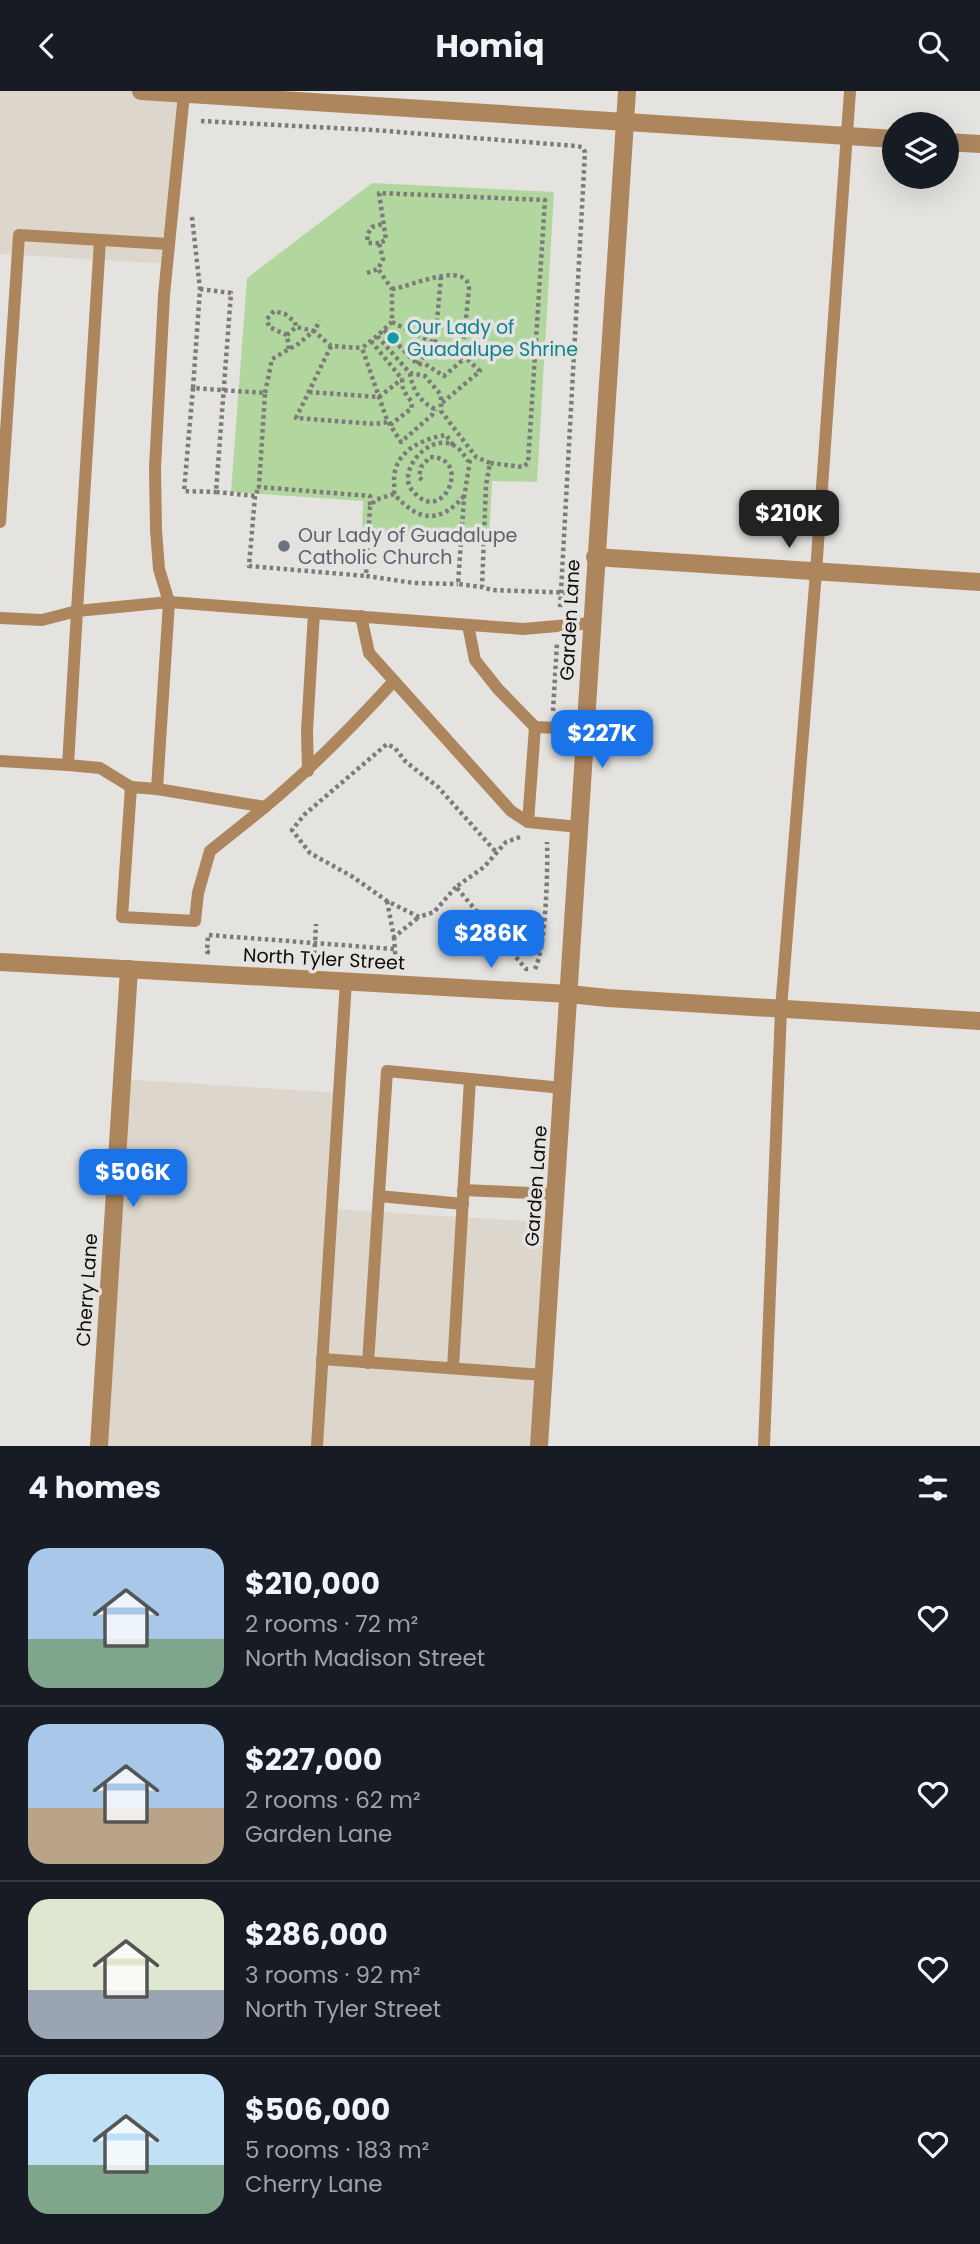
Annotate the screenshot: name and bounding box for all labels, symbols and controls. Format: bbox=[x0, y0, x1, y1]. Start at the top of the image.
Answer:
text: Homiq bbox=[436, 23, 544, 68]
icon: back bbox=[28, 27, 66, 65]
icon: search bbox=[914, 27, 952, 65]
map controls bbox=[882, 112, 959, 189]
button: layers bbox=[882, 112, 959, 189]
place label: Our Lady of Guadalupe Shrine bbox=[407, 314, 578, 363]
marker: Our Lady of Guadalupe Shrine bbox=[385, 330, 401, 346]
pin: $210K bbox=[740, 491, 838, 550]
text: $210K bbox=[755, 497, 823, 529]
place label: Our Lady of Guadalupe Catholic Church bbox=[298, 522, 517, 571]
marker: Our Lady of Guadalupe Catholic Church bbox=[276, 538, 292, 554]
street label: Garden Lane bbox=[553, 559, 587, 681]
pin: $227K bbox=[553, 711, 651, 770]
text: $227K bbox=[567, 717, 637, 749]
pin: $286K bbox=[442, 911, 540, 970]
text: $286K bbox=[454, 917, 528, 949]
street label: North Tyler Street bbox=[242, 941, 406, 977]
street label: Garden Lane bbox=[518, 1124, 554, 1248]
pin: $506K bbox=[84, 1149, 182, 1209]
text: $506K bbox=[95, 1156, 171, 1188]
street label: Cherry Lane bbox=[70, 1232, 104, 1348]
text: 4 homes bbox=[28, 1466, 161, 1509]
icon: filters bbox=[914, 1469, 952, 1507]
text: $210,000 bbox=[245, 1562, 380, 1605]
icon: home bbox=[84, 1576, 168, 1660]
icon: heart bbox=[914, 1599, 952, 1637]
text: 2 rooms · 72 m² bbox=[245, 1608, 418, 1640]
text: North Madison Street bbox=[245, 1642, 485, 1674]
text: $227,000 bbox=[245, 1738, 382, 1781]
icon: home bbox=[84, 1752, 168, 1836]
icon: heart bbox=[914, 1775, 952, 1813]
text: 2 rooms · 62 m² bbox=[245, 1784, 421, 1816]
text: Garden Lane bbox=[245, 1818, 392, 1850]
text: $286,000 bbox=[245, 1913, 388, 1956]
icon: home bbox=[84, 1927, 168, 2011]
icon: heart bbox=[914, 1950, 952, 1988]
text: 3 rooms · 92 m² bbox=[245, 1959, 421, 1991]
text: North Tyler Street bbox=[245, 1993, 441, 2025]
text: $506,000 bbox=[245, 2088, 390, 2131]
icon: home bbox=[84, 2102, 168, 2186]
icon: heart bbox=[914, 2125, 952, 2163]
text: 5 rooms · 183 m² bbox=[245, 2134, 429, 2166]
text: Cherry Lane bbox=[245, 2168, 382, 2200]

